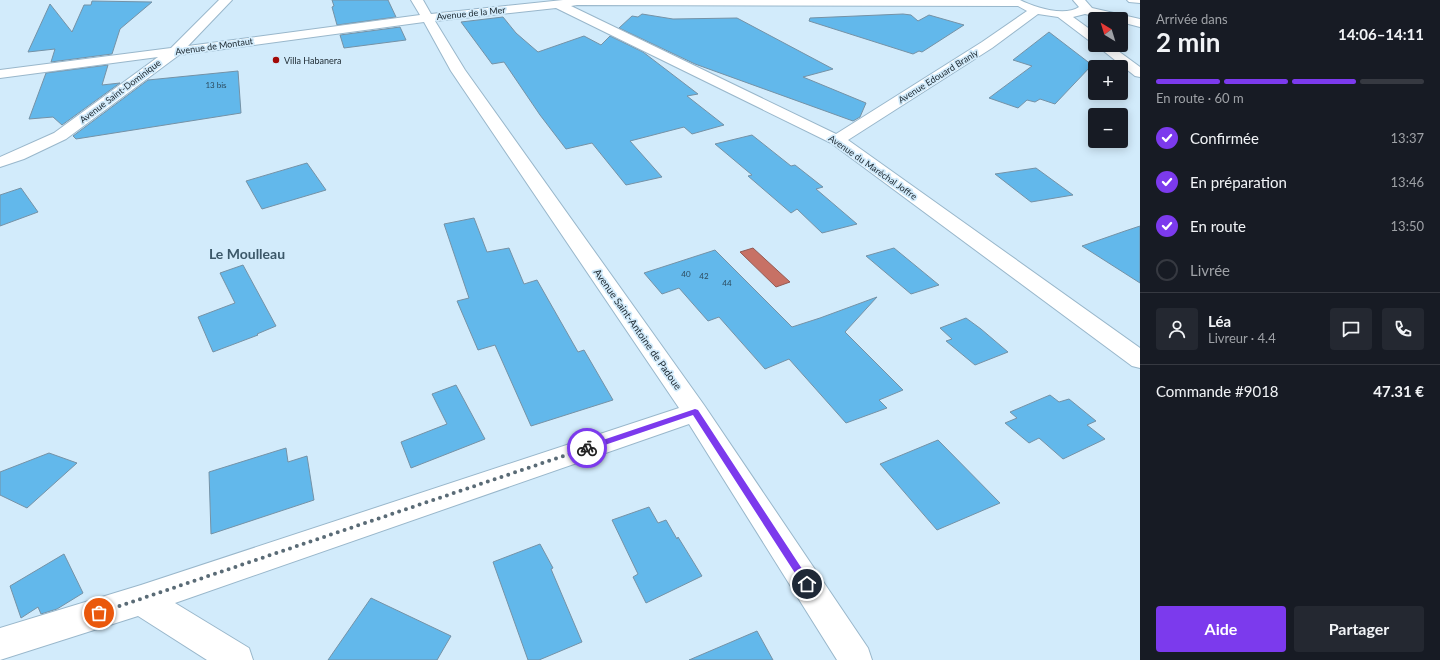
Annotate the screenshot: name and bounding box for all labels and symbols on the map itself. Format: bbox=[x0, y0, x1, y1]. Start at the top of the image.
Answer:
street label: Avenue de la Mer bbox=[436, 4, 507, 22]
north arrow bbox=[1088, 12, 1128, 52]
street label: Avenue de Montaut bbox=[174, 35, 254, 57]
street label: Avenue Edouard Branly bbox=[896, 47, 980, 105]
marker: Villa Habanera bbox=[271, 55, 281, 65]
place label: Villa Habanera bbox=[284, 55, 341, 66]
street label: Avenue Saint-Dominique bbox=[77, 57, 163, 125]
house number: 13 bis bbox=[205, 80, 227, 90]
street label: Avenue du Maréchal Joffre bbox=[827, 132, 920, 202]
district label: Le Moulleau bbox=[209, 245, 285, 262]
street label: Avenue Saint-Antoine de Padoue bbox=[592, 266, 684, 392]
house number: 40 bbox=[681, 269, 691, 279]
house number: 42 bbox=[699, 271, 709, 281]
house number: 44 bbox=[722, 278, 732, 288]
courier bbox=[567, 428, 607, 468]
pin bbox=[790, 567, 824, 601]
pin bbox=[82, 596, 116, 630]

